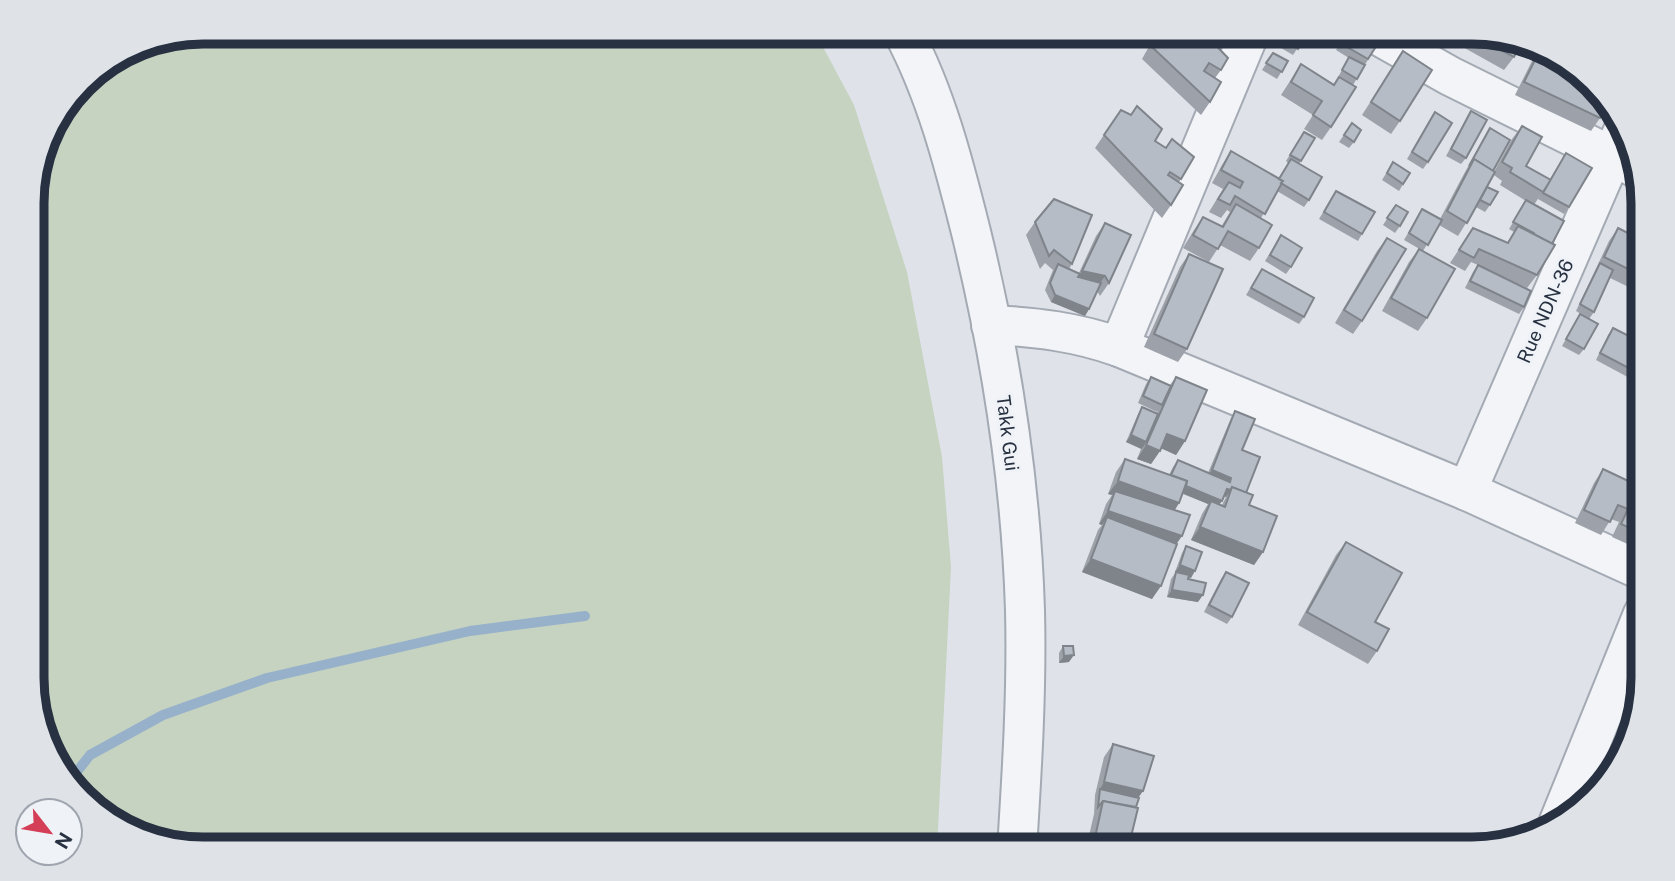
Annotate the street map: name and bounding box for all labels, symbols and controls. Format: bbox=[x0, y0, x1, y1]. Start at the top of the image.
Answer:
street label: Rue NDN-36 bbox=[1512, 256, 1578, 366]
street label: Takk Gui bbox=[992, 394, 1024, 472]
north arrow bbox=[14, 797, 84, 867]
text: N bbox=[50, 829, 77, 853]

